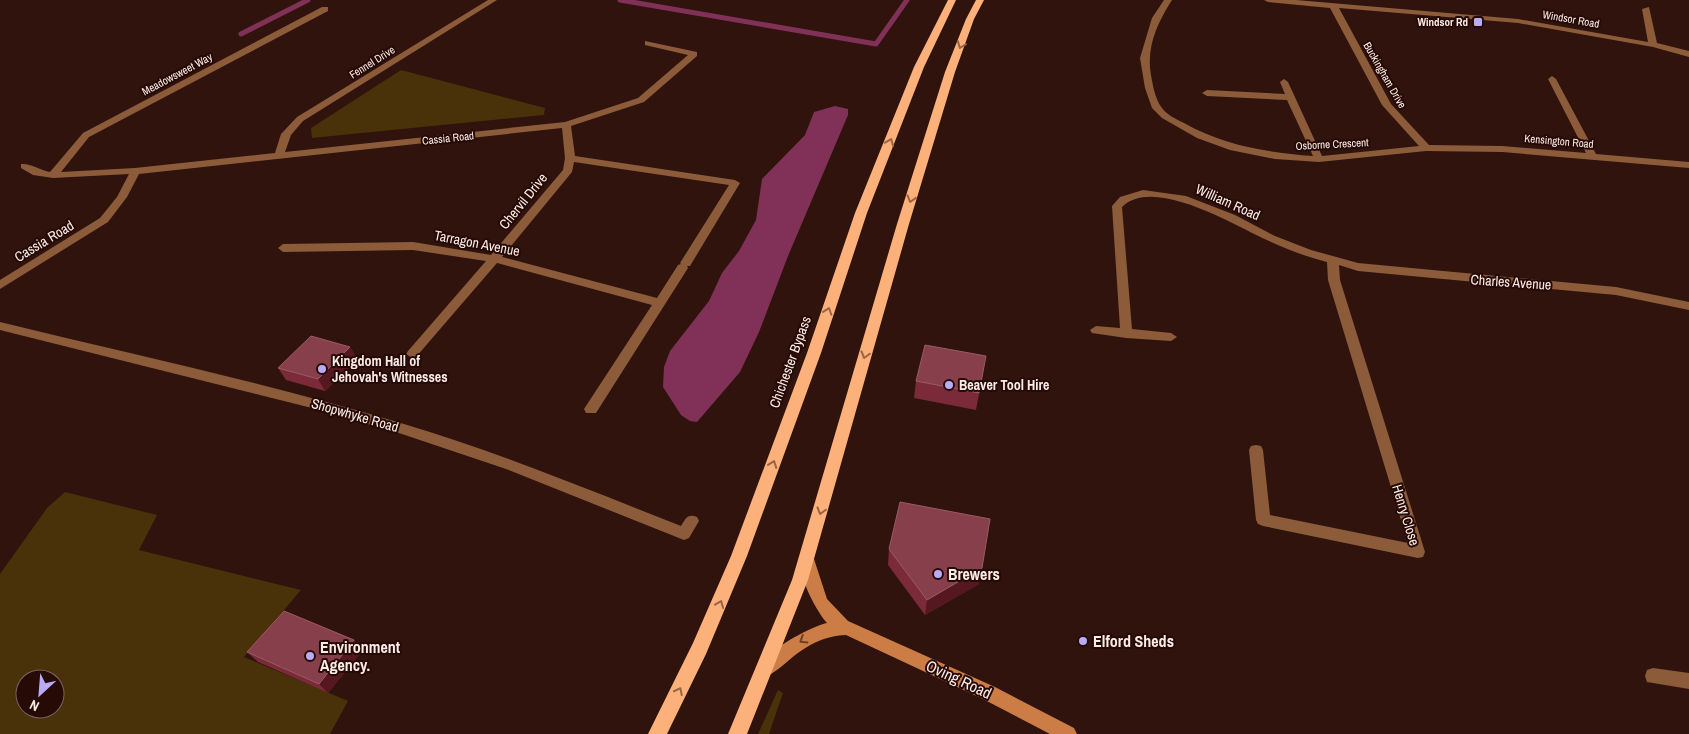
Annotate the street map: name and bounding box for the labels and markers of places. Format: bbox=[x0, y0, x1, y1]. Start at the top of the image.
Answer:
place label: Windsor Rd bbox=[1417, 15, 1468, 29]
marker: Windsor Rd bbox=[1472, 16, 1484, 28]
place label: Kingdom Hall of Jehovah's Witnesses bbox=[332, 352, 448, 386]
marker: Kingdom Hall of Jehovah's Witnesses bbox=[316, 363, 328, 375]
place label: Beaver Tool Hire bbox=[959, 376, 1049, 394]
marker: Beaver Tool Hire bbox=[943, 379, 955, 391]
place label: Brewers bbox=[948, 563, 1000, 585]
marker: Brewers bbox=[932, 568, 944, 580]
place label: Elford Sheds bbox=[1093, 630, 1174, 652]
marker: Elford Sheds bbox=[1077, 635, 1089, 647]
place label: Environment Agency. bbox=[320, 636, 401, 676]
marker: Environment Agency. bbox=[304, 650, 316, 662]

